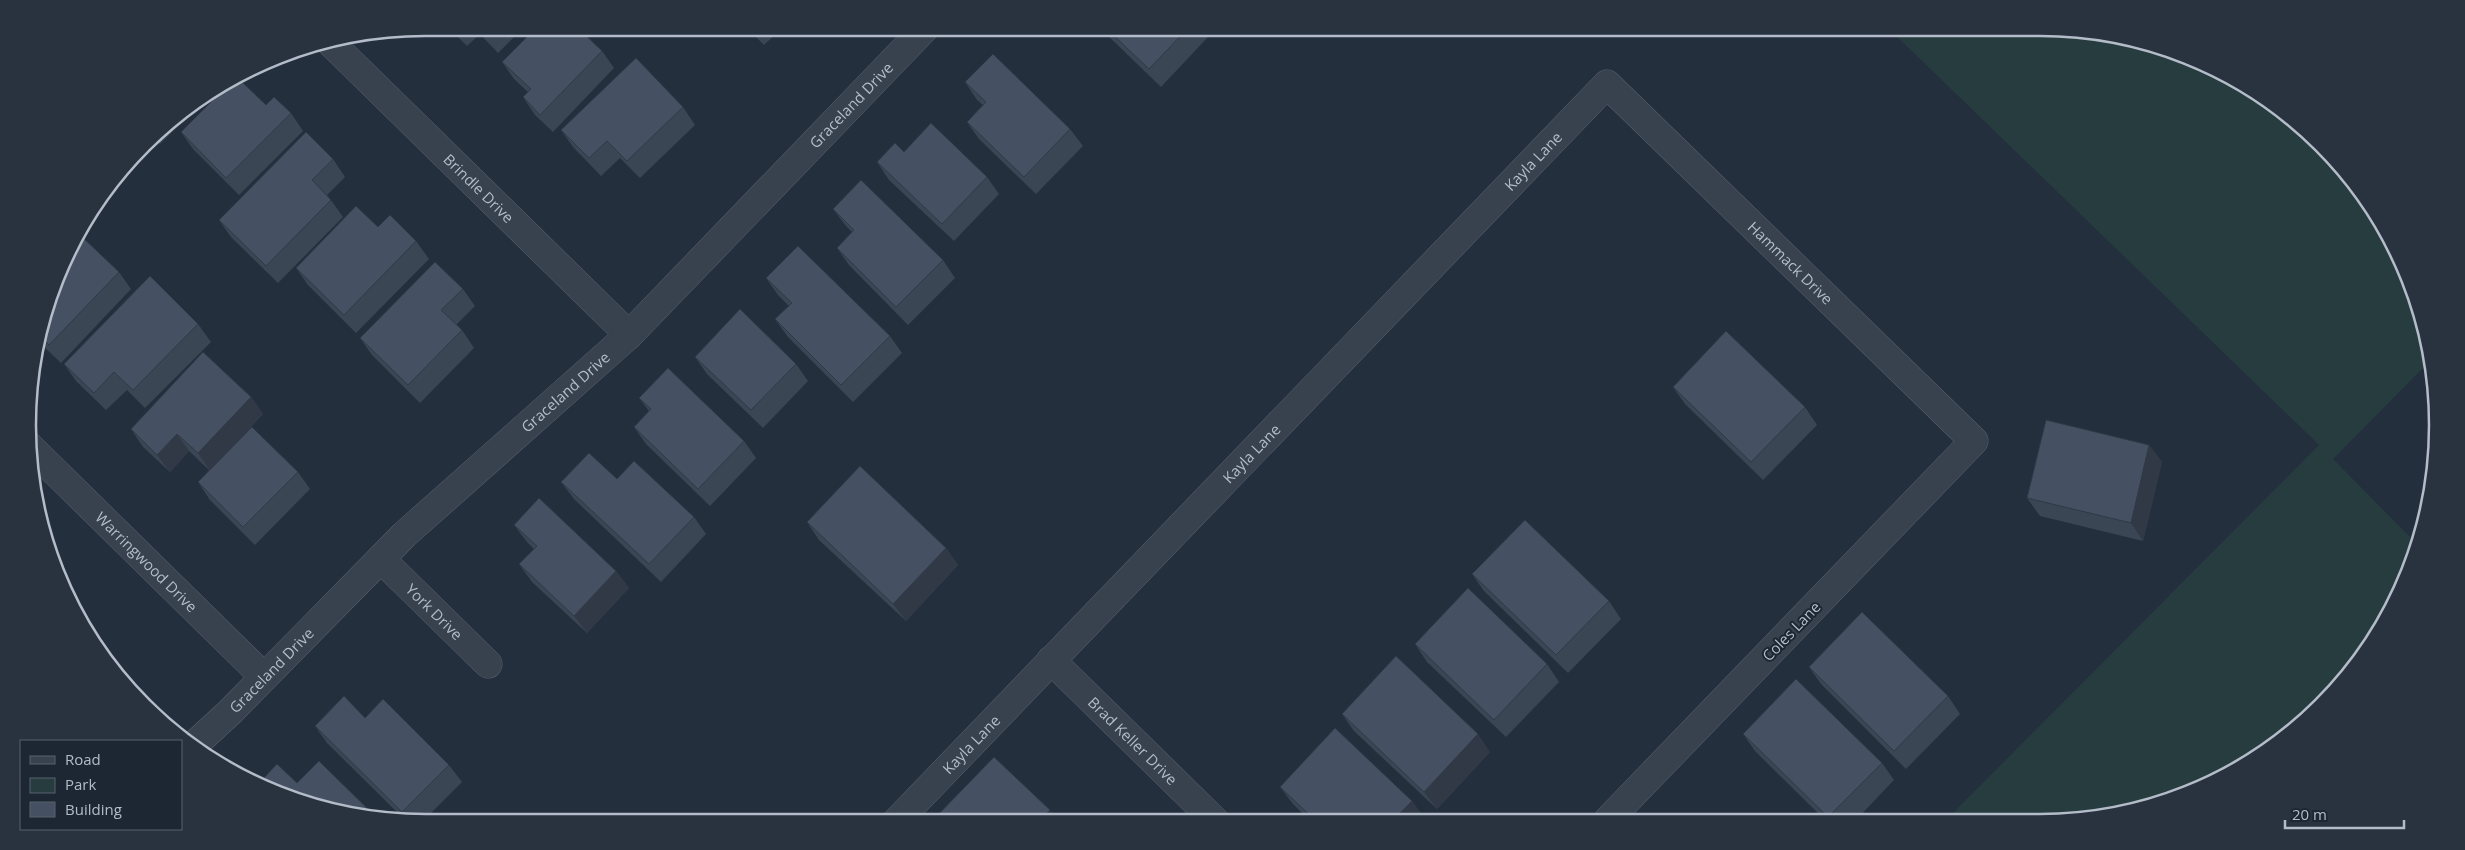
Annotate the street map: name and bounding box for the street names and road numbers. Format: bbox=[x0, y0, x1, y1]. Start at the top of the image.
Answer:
street label: Graceland Drive bbox=[805, 58, 897, 152]
street label: Kayla Lane bbox=[1500, 127, 1566, 195]
street label: Brindle Drive bbox=[440, 149, 518, 227]
street label: Hammack Drive bbox=[1744, 217, 1838, 309]
street label: Graceland Drive bbox=[517, 347, 614, 437]
street label: Kayla Lane bbox=[1218, 419, 1284, 487]
street label: Warringwood Drive bbox=[91, 507, 202, 616]
street label: York Drive bbox=[402, 579, 467, 644]
street label: Coles Lane bbox=[1758, 597, 1824, 665]
street label: Graceland Drive bbox=[225, 623, 318, 717]
street label: Brad Keller Drive bbox=[1084, 692, 1182, 789]
street label: Kayla Lane bbox=[938, 710, 1004, 778]

